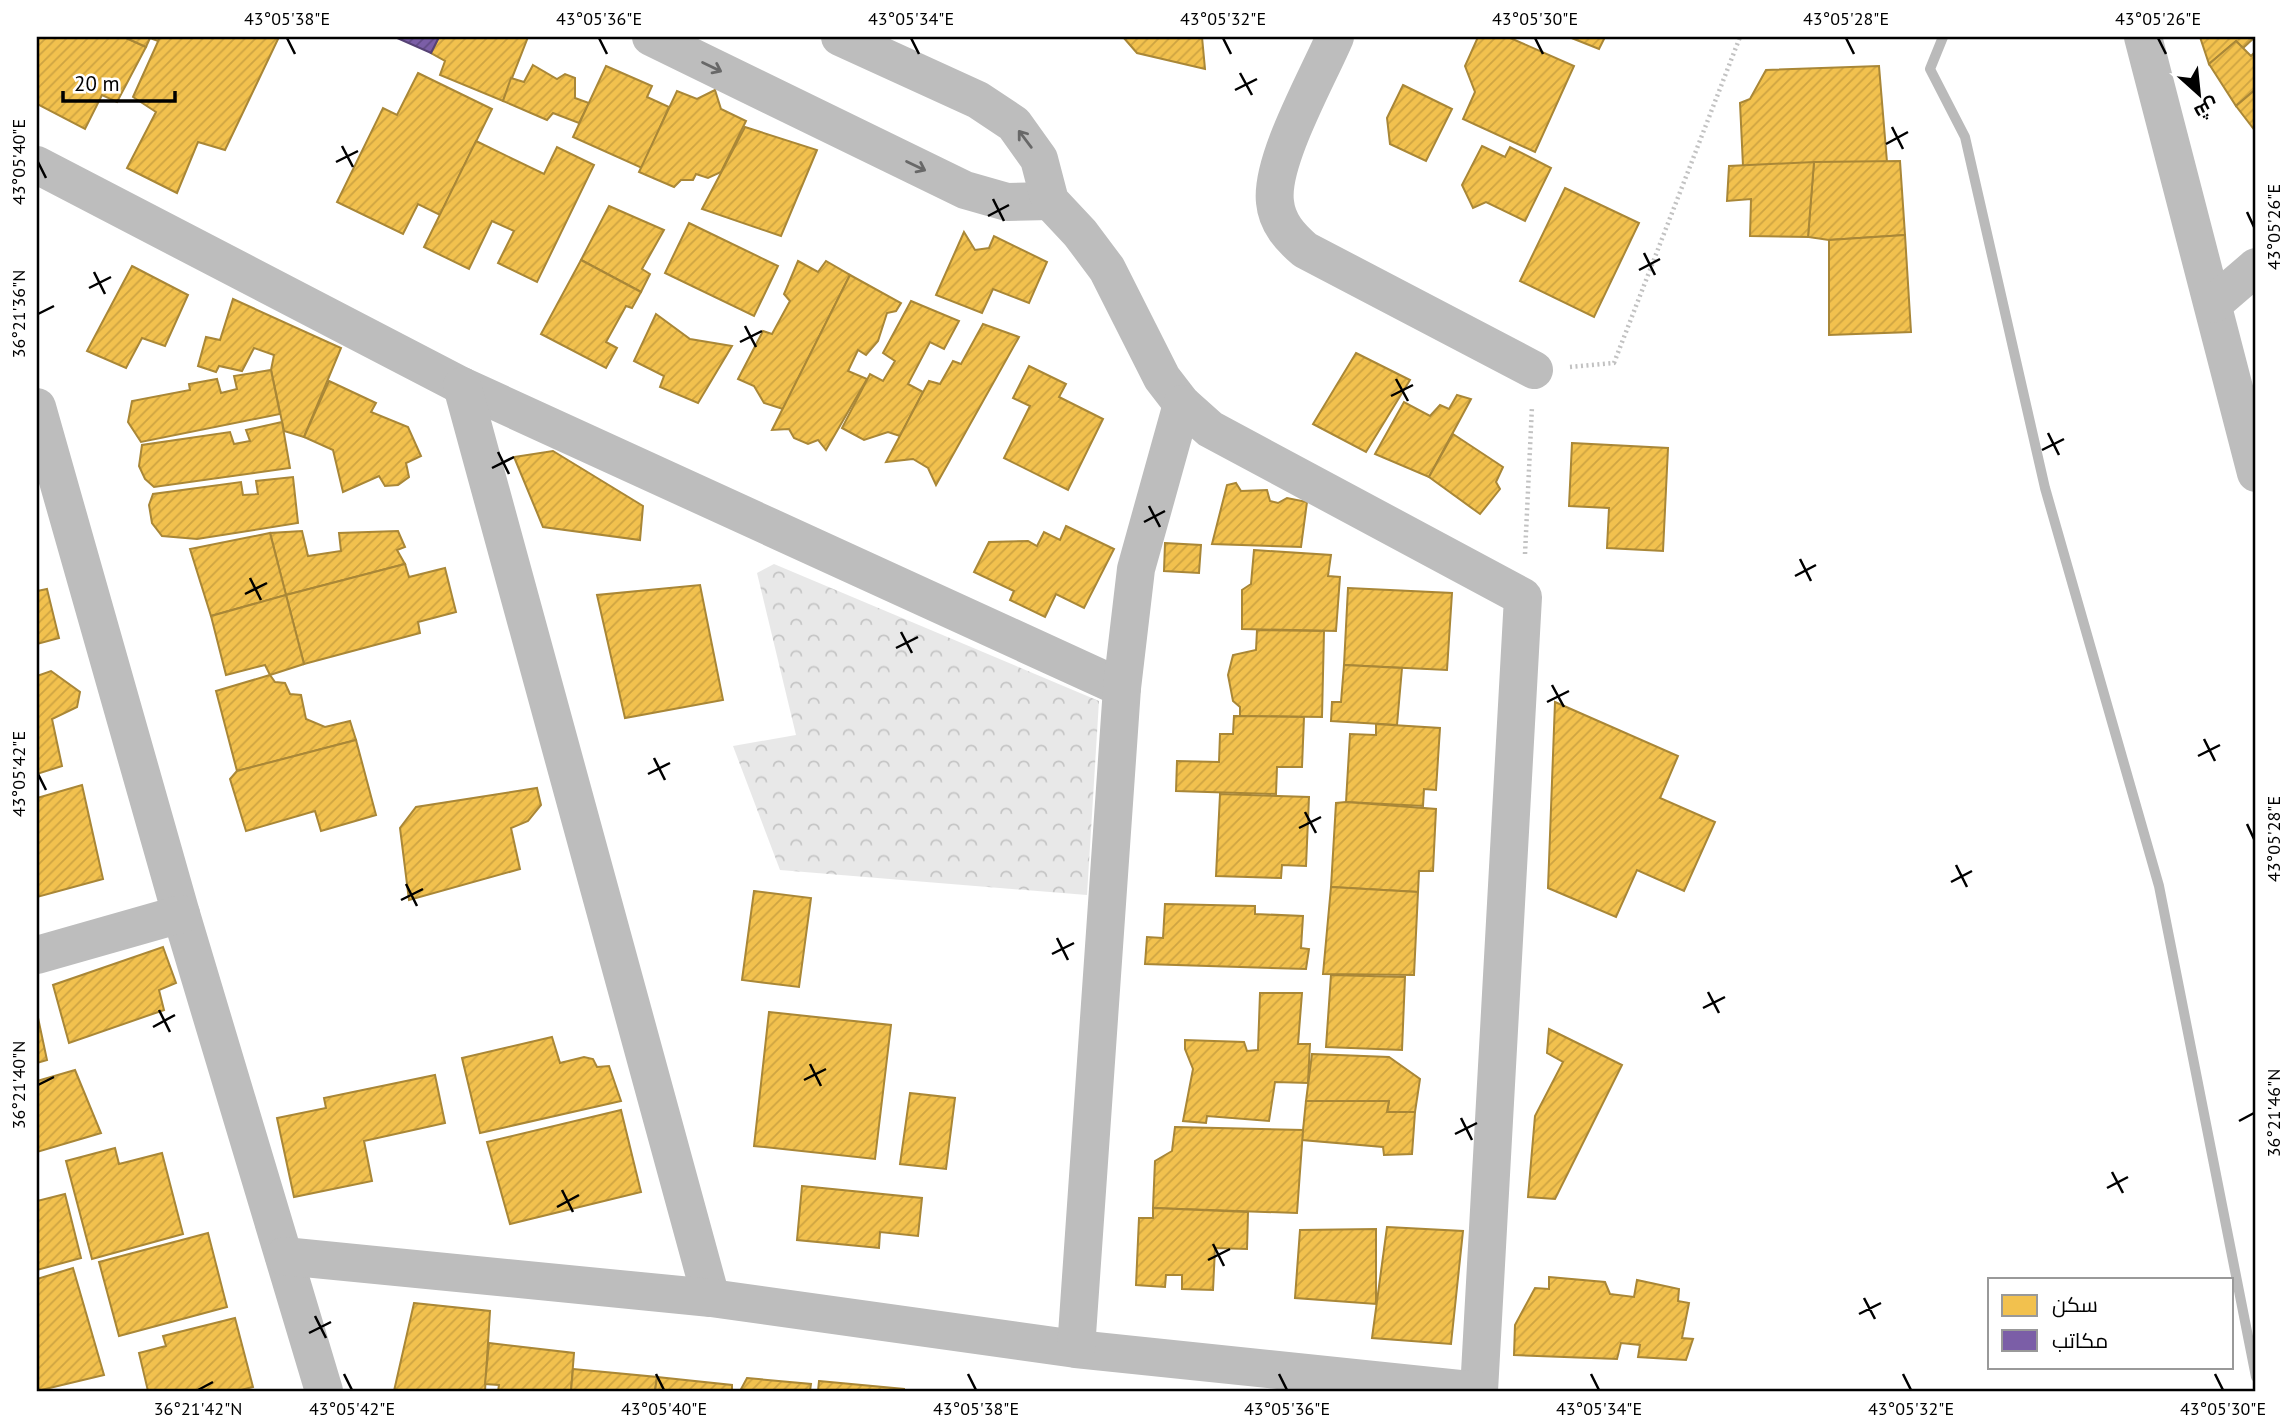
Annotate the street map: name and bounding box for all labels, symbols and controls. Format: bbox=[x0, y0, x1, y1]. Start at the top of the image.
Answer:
text: 43°05'38"E bbox=[244, 7, 330, 30]
text: 43°05'36"E bbox=[556, 7, 642, 30]
text: 43°05'34"E bbox=[868, 7, 954, 30]
text: 43°05'32"E bbox=[1180, 7, 1266, 30]
text: 43°05'30"E bbox=[1492, 7, 1578, 30]
text: 43°05'28"E bbox=[1803, 7, 1889, 30]
text: 43°05'26"E bbox=[2115, 7, 2201, 30]
scale bar bbox=[63, 60, 175, 104]
one-way arrow bbox=[701, 60, 722, 74]
north arrow bbox=[2164, 60, 2234, 130]
text: 20 m bbox=[74, 70, 120, 97]
text: ش bbox=[2190, 93, 2223, 125]
text: 43°05'40"E bbox=[7, 119, 30, 205]
one-way arrow bbox=[1018, 130, 1033, 148]
one-way arrow bbox=[905, 160, 926, 174]
text: 43°05'26"E bbox=[2262, 184, 2285, 270]
text: 36°21'36"N bbox=[7, 270, 30, 358]
text: 43°05'42"E bbox=[7, 731, 30, 817]
text: 43°05'28"E bbox=[2262, 796, 2285, 882]
text: 36°21'40"N bbox=[7, 1041, 30, 1129]
text: 36°21'46"N bbox=[2262, 1069, 2285, 1157]
legend bbox=[1988, 1278, 2234, 1368]
text: سكن bbox=[2052, 1291, 2098, 1318]
text: مكاتب bbox=[2052, 1327, 2108, 1354]
text: 36°21'42"N bbox=[154, 1397, 242, 1420]
text: 43°05'42"E bbox=[309, 1397, 395, 1420]
text: 43°05'40"E bbox=[621, 1397, 707, 1420]
text: 43°05'38"E bbox=[933, 1397, 1019, 1420]
text: 43°05'36"E bbox=[1244, 1397, 1330, 1420]
text: 43°05'34"E bbox=[1556, 1397, 1642, 1420]
text: 43°05'32"E bbox=[1868, 1397, 1954, 1420]
text: 43°05'30"E bbox=[2180, 1397, 2266, 1420]

